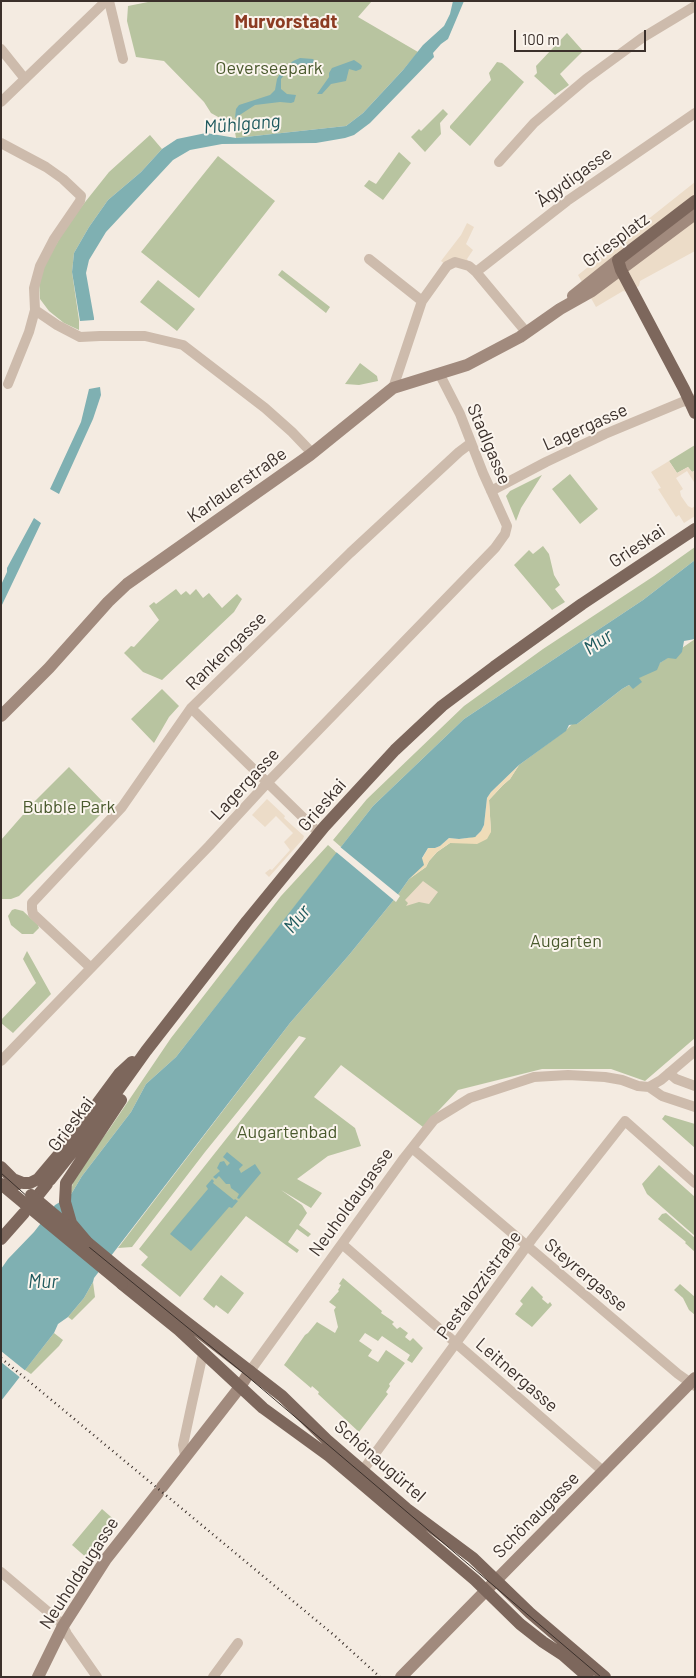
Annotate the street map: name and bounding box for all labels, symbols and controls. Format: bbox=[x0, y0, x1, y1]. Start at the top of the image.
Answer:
district label: Murvorstadt bbox=[234, 11, 338, 33]
scale bar bbox=[516, 20, 648, 52]
text: 100 m bbox=[522, 30, 560, 48]
park label: Oeverseepark bbox=[215, 57, 323, 79]
water label: Mühlgang bbox=[203, 109, 281, 139]
street label: Ägydigasse bbox=[532, 142, 616, 212]
street label: Griesplatz bbox=[578, 208, 654, 272]
street label: Lagergasse bbox=[539, 399, 631, 455]
street label: Stadlgasse bbox=[462, 400, 516, 488]
street label: Karlauerstraße bbox=[183, 443, 291, 527]
street label: Grieskai bbox=[605, 519, 669, 573]
street label: Rankengasse bbox=[181, 607, 271, 695]
water label: Mur bbox=[579, 624, 617, 660]
street label: Lagergasse bbox=[206, 744, 284, 824]
street label: Grieskai bbox=[293, 774, 351, 836]
park label: Bubble Park bbox=[22, 796, 116, 818]
water label: Mur bbox=[279, 900, 315, 938]
park label: Augarten bbox=[530, 930, 602, 952]
street label: Grieskai bbox=[43, 1092, 99, 1156]
park label: Augartenbad bbox=[237, 1121, 337, 1143]
street label: Neuholdaugasse bbox=[304, 1143, 398, 1261]
street label: Pestalozzistraße bbox=[432, 1226, 526, 1344]
street label: Steyrergasse bbox=[540, 1234, 632, 1316]
water label: Mur bbox=[28, 1271, 58, 1293]
street label: Leitnergasse bbox=[471, 1333, 563, 1417]
street label: Schönaugürtel bbox=[330, 1416, 430, 1506]
street label: Schönaugasse bbox=[488, 1467, 584, 1563]
street label: Neuholdaugasse bbox=[35, 1513, 123, 1633]

